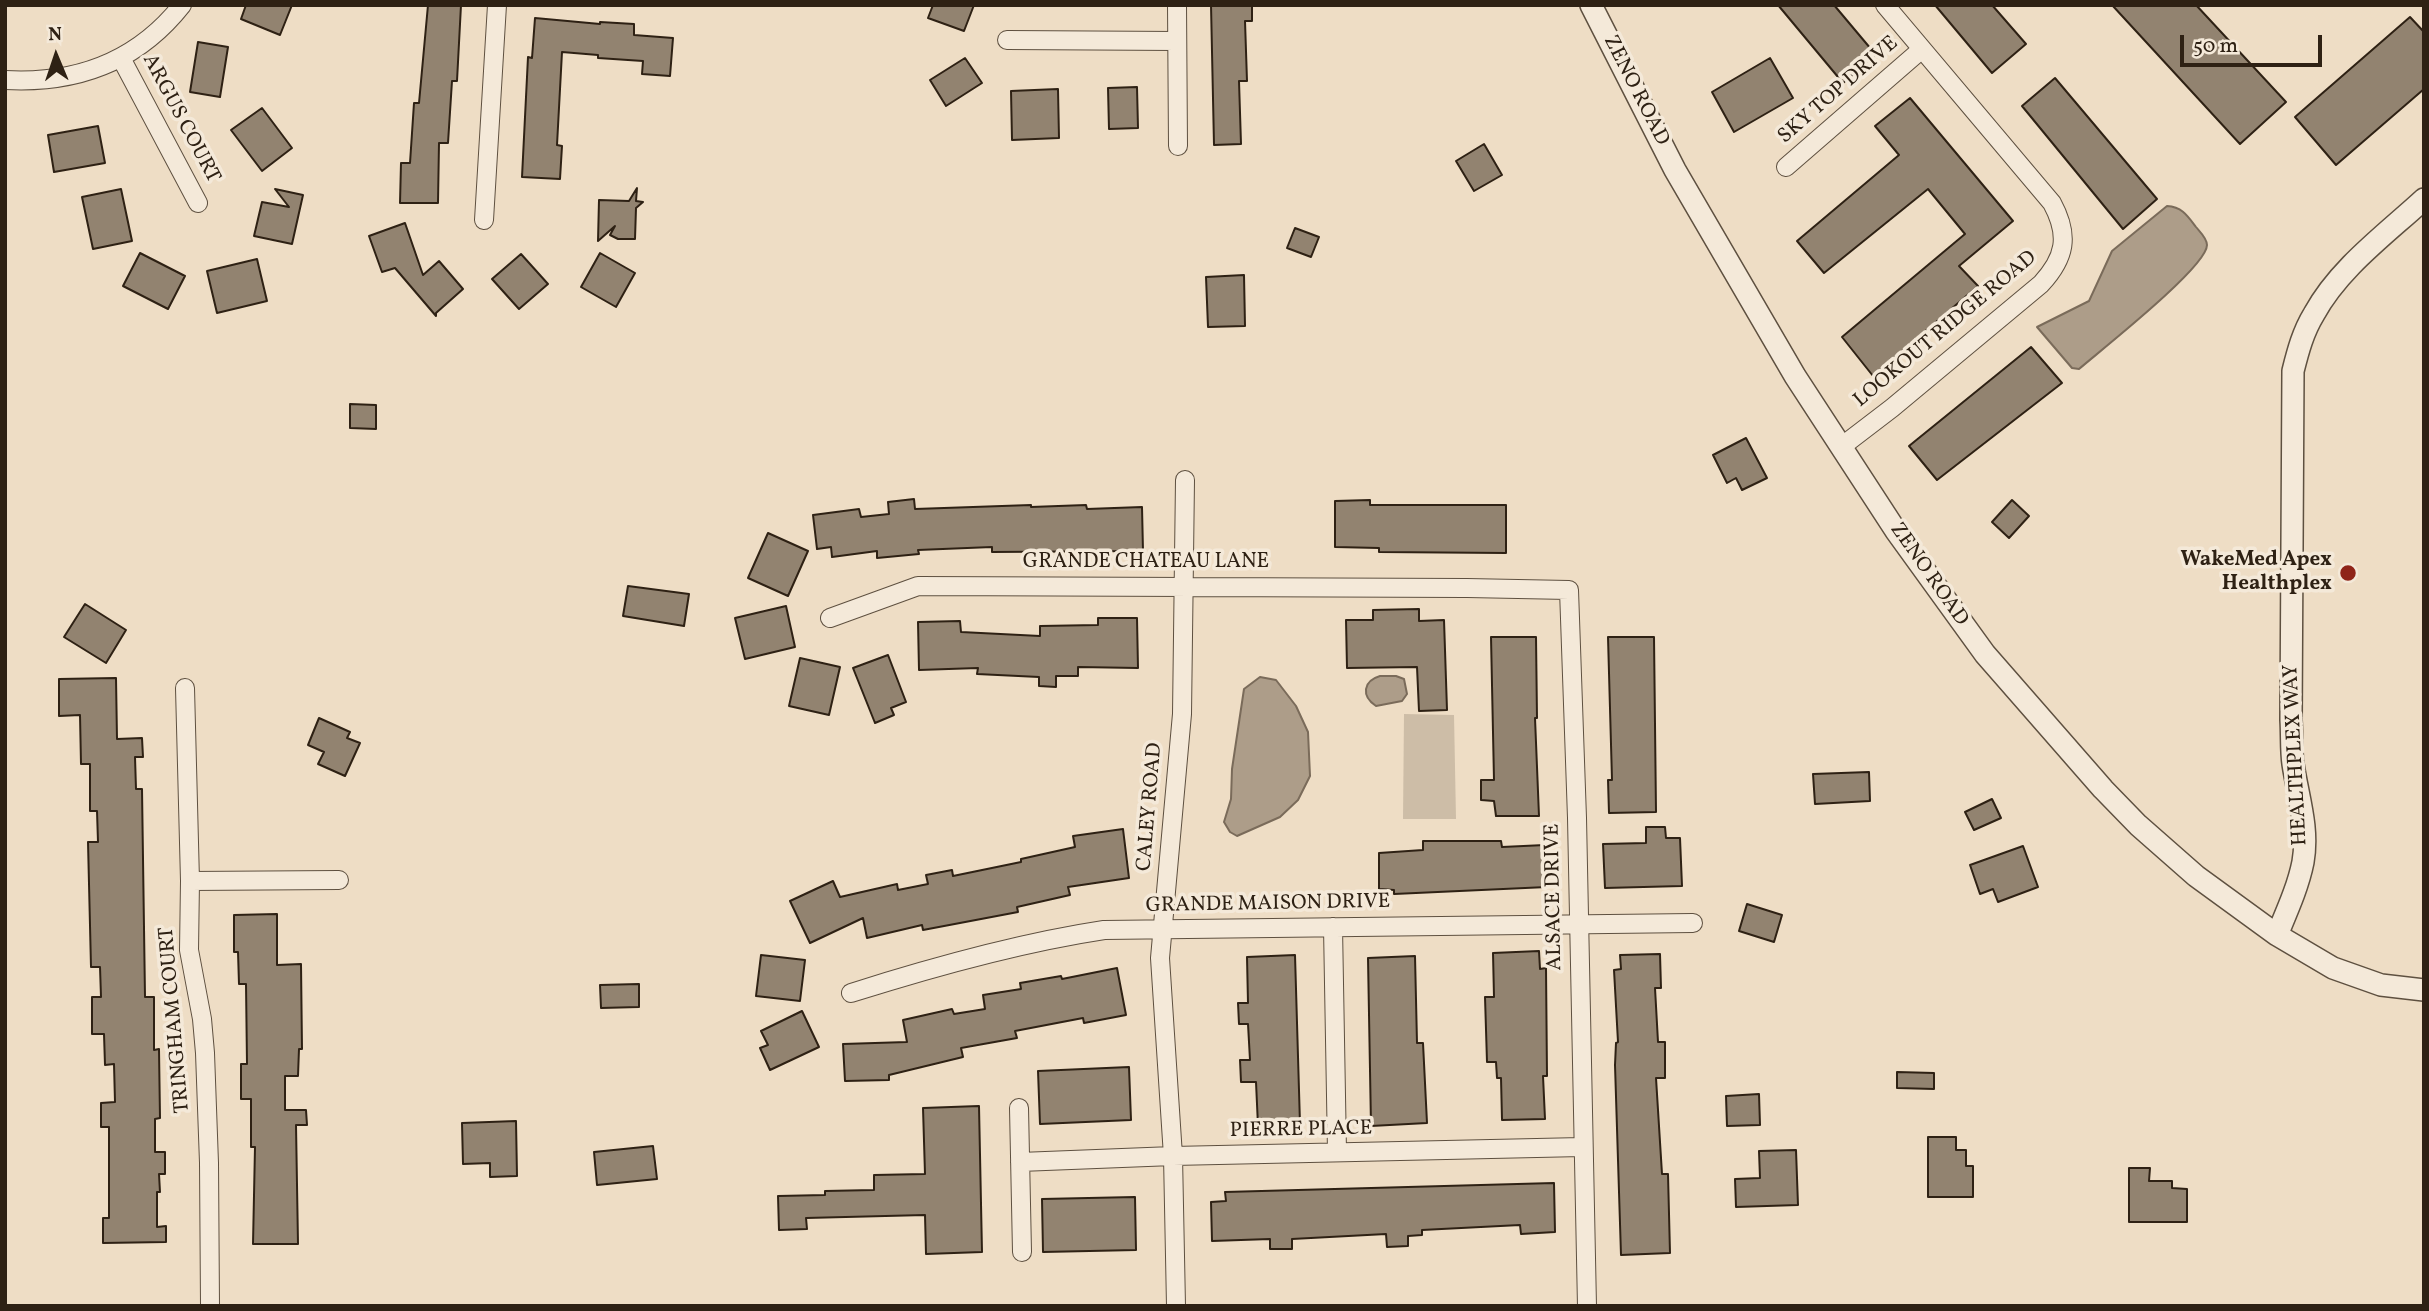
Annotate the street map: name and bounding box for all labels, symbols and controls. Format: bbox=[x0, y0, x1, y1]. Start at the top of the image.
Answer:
north arrow bbox=[21, 21, 91, 91]
scale bar bbox=[2184, 21, 2326, 65]
text: N bbox=[48, 22, 63, 48]
street label: ZENO ROAD bbox=[1596, 32, 1674, 150]
street label: SKY TOP DRIVE bbox=[1774, 32, 1904, 150]
text: 50 m bbox=[2193, 32, 2238, 61]
street label: ARGUS COURT bbox=[135, 50, 225, 188]
street label: LOOKOUT RIDGE ROAD bbox=[1850, 246, 2042, 414]
street label: ZENO ROAD bbox=[1883, 518, 1973, 632]
place label: WakeMed Apex Healthplex bbox=[2181, 548, 2332, 598]
street label: GRANDE CHATEAU LANE bbox=[1023, 550, 1269, 576]
marker: WakeMed Apex Healthplex bbox=[2338, 563, 2358, 583]
street label: HEALTHPLEX WAY bbox=[2280, 664, 2314, 846]
street label: CALEY ROAD bbox=[1133, 742, 1169, 872]
street label: ALSACE DRIVE bbox=[1541, 823, 1569, 971]
street label: GRANDE MAISON DRIVE bbox=[1145, 890, 1391, 920]
street label: TRINGHAM COURT bbox=[155, 926, 197, 1114]
street label: PIERRE PLACE bbox=[1230, 1117, 1372, 1145]

